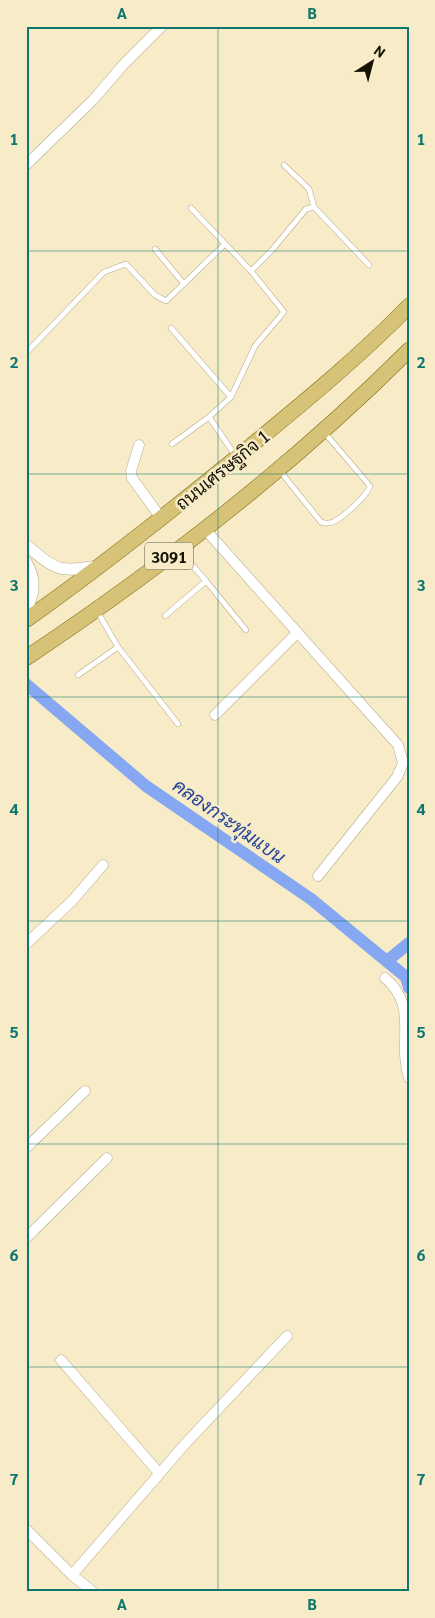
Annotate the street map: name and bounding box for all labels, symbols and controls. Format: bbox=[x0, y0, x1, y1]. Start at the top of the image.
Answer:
text: A bbox=[117, 2, 128, 23]
text: B bbox=[307, 2, 317, 23]
north arrow bbox=[348, 38, 398, 88]
text: N bbox=[371, 41, 389, 61]
text: 1 bbox=[9, 128, 19, 149]
text: 1 bbox=[416, 128, 426, 149]
text: 2 bbox=[9, 351, 19, 372]
text: 2 bbox=[416, 351, 426, 372]
street label: ถนนเศรษฐกิจ 1 bbox=[170, 424, 275, 516]
road number: 3091 bbox=[145, 542, 193, 570]
text: 3 bbox=[9, 574, 19, 595]
text: 3 bbox=[416, 574, 426, 595]
water label: คลองกระทุ่มแบน bbox=[168, 772, 291, 869]
text: 4 bbox=[9, 798, 19, 819]
text: 4 bbox=[416, 798, 426, 819]
text: 5 bbox=[9, 1021, 19, 1042]
text: 5 bbox=[416, 1021, 426, 1042]
text: 6 bbox=[9, 1244, 19, 1265]
text: 6 bbox=[416, 1244, 426, 1265]
text: 7 bbox=[9, 1468, 19, 1489]
text: 7 bbox=[416, 1468, 426, 1489]
text: A bbox=[117, 1593, 128, 1614]
text: B bbox=[307, 1593, 317, 1614]

